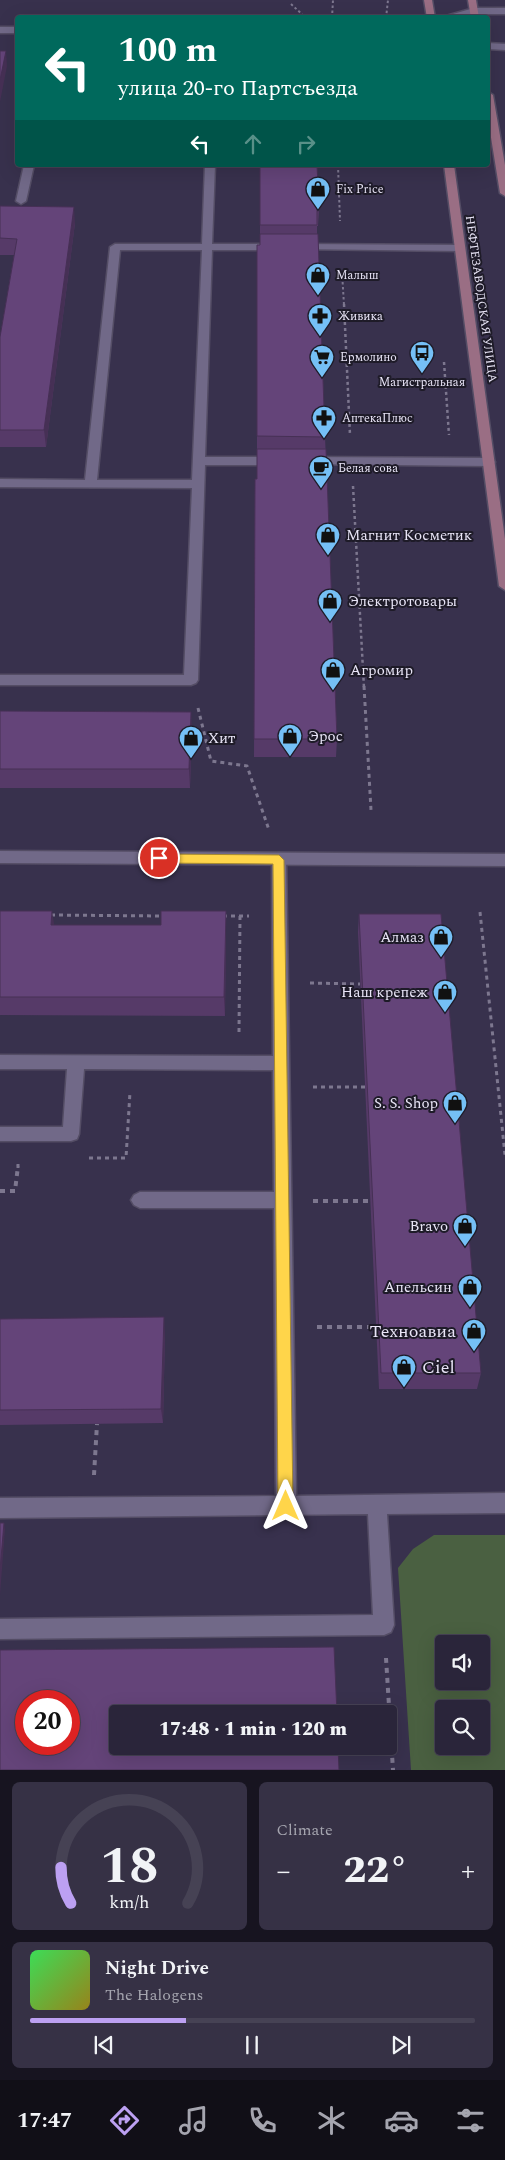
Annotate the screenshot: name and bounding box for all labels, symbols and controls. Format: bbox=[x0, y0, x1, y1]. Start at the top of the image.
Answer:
text: 100 m bbox=[118, 24, 217, 77]
icon: left bbox=[35, 35, 100, 100]
text: улица 20-го Партсъезда bbox=[118, 72, 358, 105]
icon: left bbox=[186, 130, 214, 158]
icon: ahead bbox=[239, 130, 267, 158]
icon: right bbox=[292, 130, 320, 158]
shop icon: Fix Price bbox=[305, 176, 331, 210]
place label: Fix Price bbox=[336, 180, 384, 199]
street label: НЕФТЕЗАВОДСКАЯ УЛИЦА bbox=[460, 214, 502, 384]
shop icon: Малыш bbox=[305, 262, 331, 296]
place label: Малыш bbox=[336, 266, 379, 285]
pharmacy icon: Живика bbox=[307, 303, 333, 337]
place label: Живика bbox=[338, 307, 383, 326]
bus stop icon: Магистральная bbox=[409, 340, 435, 374]
supermarket icon: Ермолино bbox=[309, 344, 335, 378]
place label: Ермолино bbox=[340, 348, 397, 367]
place label: Магистральная bbox=[379, 373, 465, 392]
pharmacy icon: АптекаПлюс bbox=[311, 405, 337, 439]
place label: АптекаПлюс bbox=[342, 409, 413, 428]
cafe icon: Белая сова bbox=[308, 455, 334, 489]
place label: Белая сова bbox=[338, 459, 398, 478]
shop icon: Магнит Косметик bbox=[315, 522, 341, 556]
place label: Магнит Косметик bbox=[346, 524, 472, 547]
shop icon: Электротовары bbox=[317, 588, 343, 622]
place label: Электротовары bbox=[348, 590, 457, 613]
shop icon: Агромир bbox=[320, 657, 346, 691]
place label: Агромир bbox=[350, 659, 413, 682]
shop icon: Эрос bbox=[277, 723, 303, 757]
shop icon: Хит bbox=[178, 725, 204, 759]
place label: Эрос bbox=[308, 725, 343, 748]
place label: Хит bbox=[208, 727, 235, 750]
pin bbox=[138, 837, 180, 879]
icon: arrive bbox=[145, 844, 173, 872]
shop icon: Алмаз bbox=[428, 924, 454, 958]
place label: Алмаз bbox=[380, 926, 424, 949]
shop icon: Наш крепеж bbox=[432, 979, 458, 1013]
place label: Наш крепеж bbox=[341, 981, 428, 1004]
shop icon: S. S. Shop bbox=[442, 1090, 468, 1124]
place label: S. S. Shop bbox=[374, 1092, 438, 1115]
shop icon: Bravo bbox=[452, 1213, 478, 1247]
place label: Bravo bbox=[409, 1215, 448, 1238]
shop icon: Апельсин bbox=[457, 1274, 483, 1308]
place label: Апельсин bbox=[384, 1276, 452, 1299]
place label: Техноавиа bbox=[370, 1318, 456, 1345]
shop icon: Техноавиа bbox=[461, 1318, 487, 1352]
shop icon: Ciel bbox=[391, 1354, 417, 1388]
place label: Ciel bbox=[422, 1354, 455, 1381]
position arrow bbox=[259, 1479, 311, 1531]
map controls bbox=[435, 1635, 490, 1755]
button: sound bbox=[435, 1635, 490, 1690]
speed limit sign: 20 bbox=[15, 1690, 80, 1755]
button: search bbox=[435, 1700, 490, 1755]
text: 17:48 · 1 min · 120 m bbox=[159, 1715, 347, 1744]
text: Climate bbox=[277, 1818, 333, 1842]
text: 18 bbox=[100, 1827, 158, 1906]
text: 22° bbox=[343, 1842, 408, 1900]
text: − bbox=[277, 1850, 291, 1893]
text: + bbox=[461, 1850, 475, 1893]
text: km/h bbox=[109, 1889, 149, 1916]
text: Night Drive bbox=[105, 1954, 209, 1983]
text: The Halogens bbox=[105, 1983, 203, 2007]
icon: previous bbox=[90, 2031, 118, 2059]
icon: pause bbox=[238, 2031, 266, 2059]
icon: next bbox=[387, 2031, 415, 2059]
icon: directions bbox=[107, 2103, 142, 2138]
icon: music bbox=[176, 2103, 211, 2138]
icon: phone bbox=[245, 2103, 280, 2138]
icon: climate bbox=[314, 2103, 349, 2138]
icon: car bbox=[384, 2103, 419, 2138]
icon: filters bbox=[453, 2103, 488, 2138]
text: 17:47 bbox=[17, 2104, 72, 2137]

